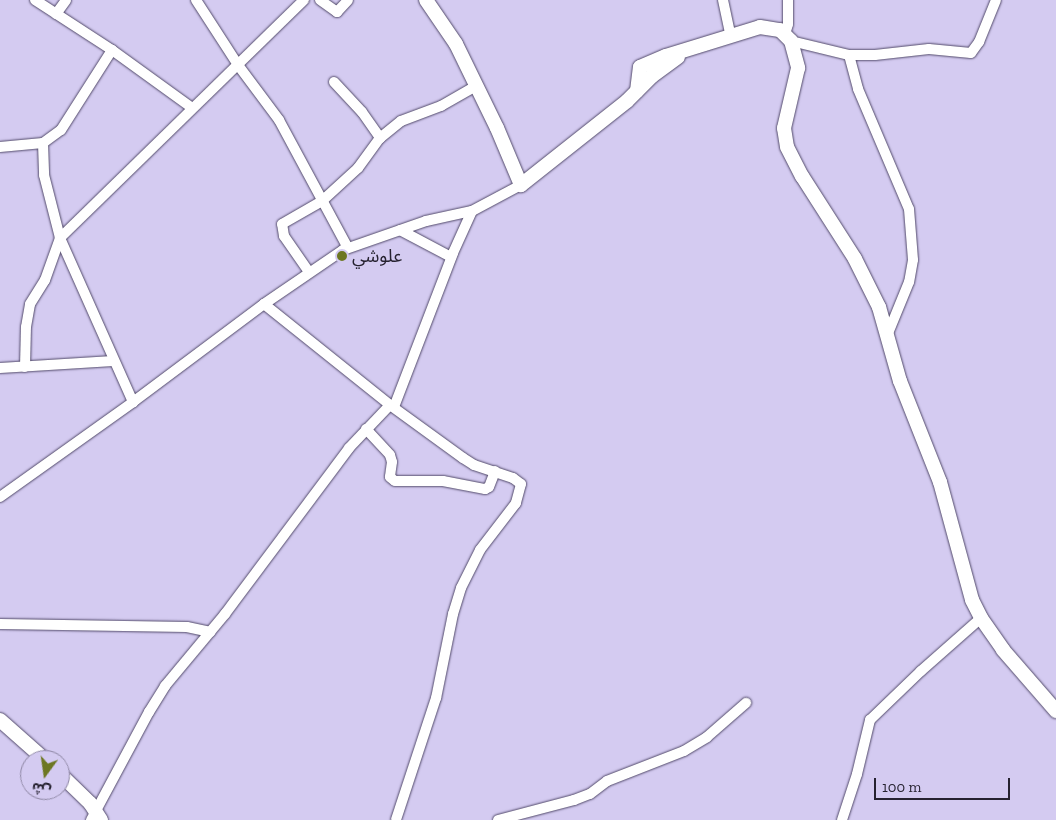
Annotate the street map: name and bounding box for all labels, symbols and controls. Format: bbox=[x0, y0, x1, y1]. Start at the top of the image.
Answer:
place label: علوشي bbox=[352, 245, 402, 267]
marker: علوشي bbox=[336, 250, 348, 262]
north arrow bbox=[20, 750, 70, 800]
scale bar bbox=[876, 768, 1012, 800]
text: 100 m bbox=[882, 778, 921, 796]
text: ش bbox=[30, 779, 53, 800]

